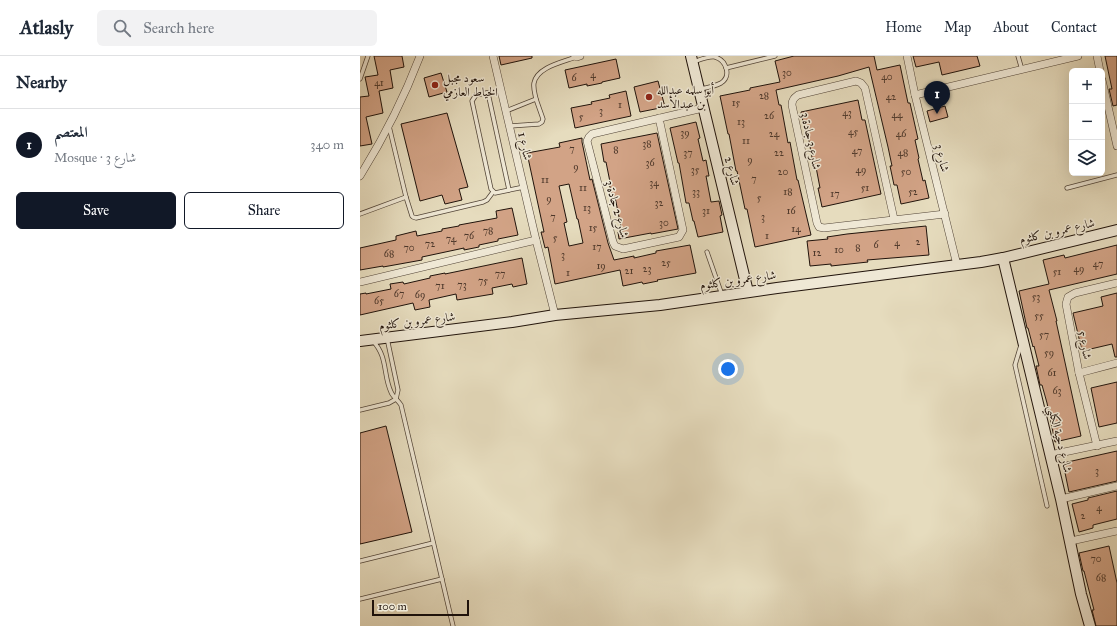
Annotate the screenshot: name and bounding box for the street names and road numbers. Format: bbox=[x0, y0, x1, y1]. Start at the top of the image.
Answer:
street label: شارع 3 جادة 3 bbox=[794, 111, 824, 172]
street label: شارع 1 bbox=[511, 131, 535, 162]
street label: شارع 3 bbox=[928, 143, 952, 175]
street label: شارع 2 bbox=[718, 155, 742, 188]
street label: شارع 2 جادة 3 bbox=[598, 179, 632, 241]
street label: شارع عمرو بن كلثوم bbox=[1018, 216, 1097, 250]
street label: شارع عمرو بن كلثوم bbox=[699, 268, 778, 296]
street label: شارع عمرو بن كلثوم bbox=[378, 309, 457, 337]
street label: شارع 5 bbox=[1071, 329, 1095, 362]
street label: شارع دحية الكلبي bbox=[1040, 404, 1075, 475]

